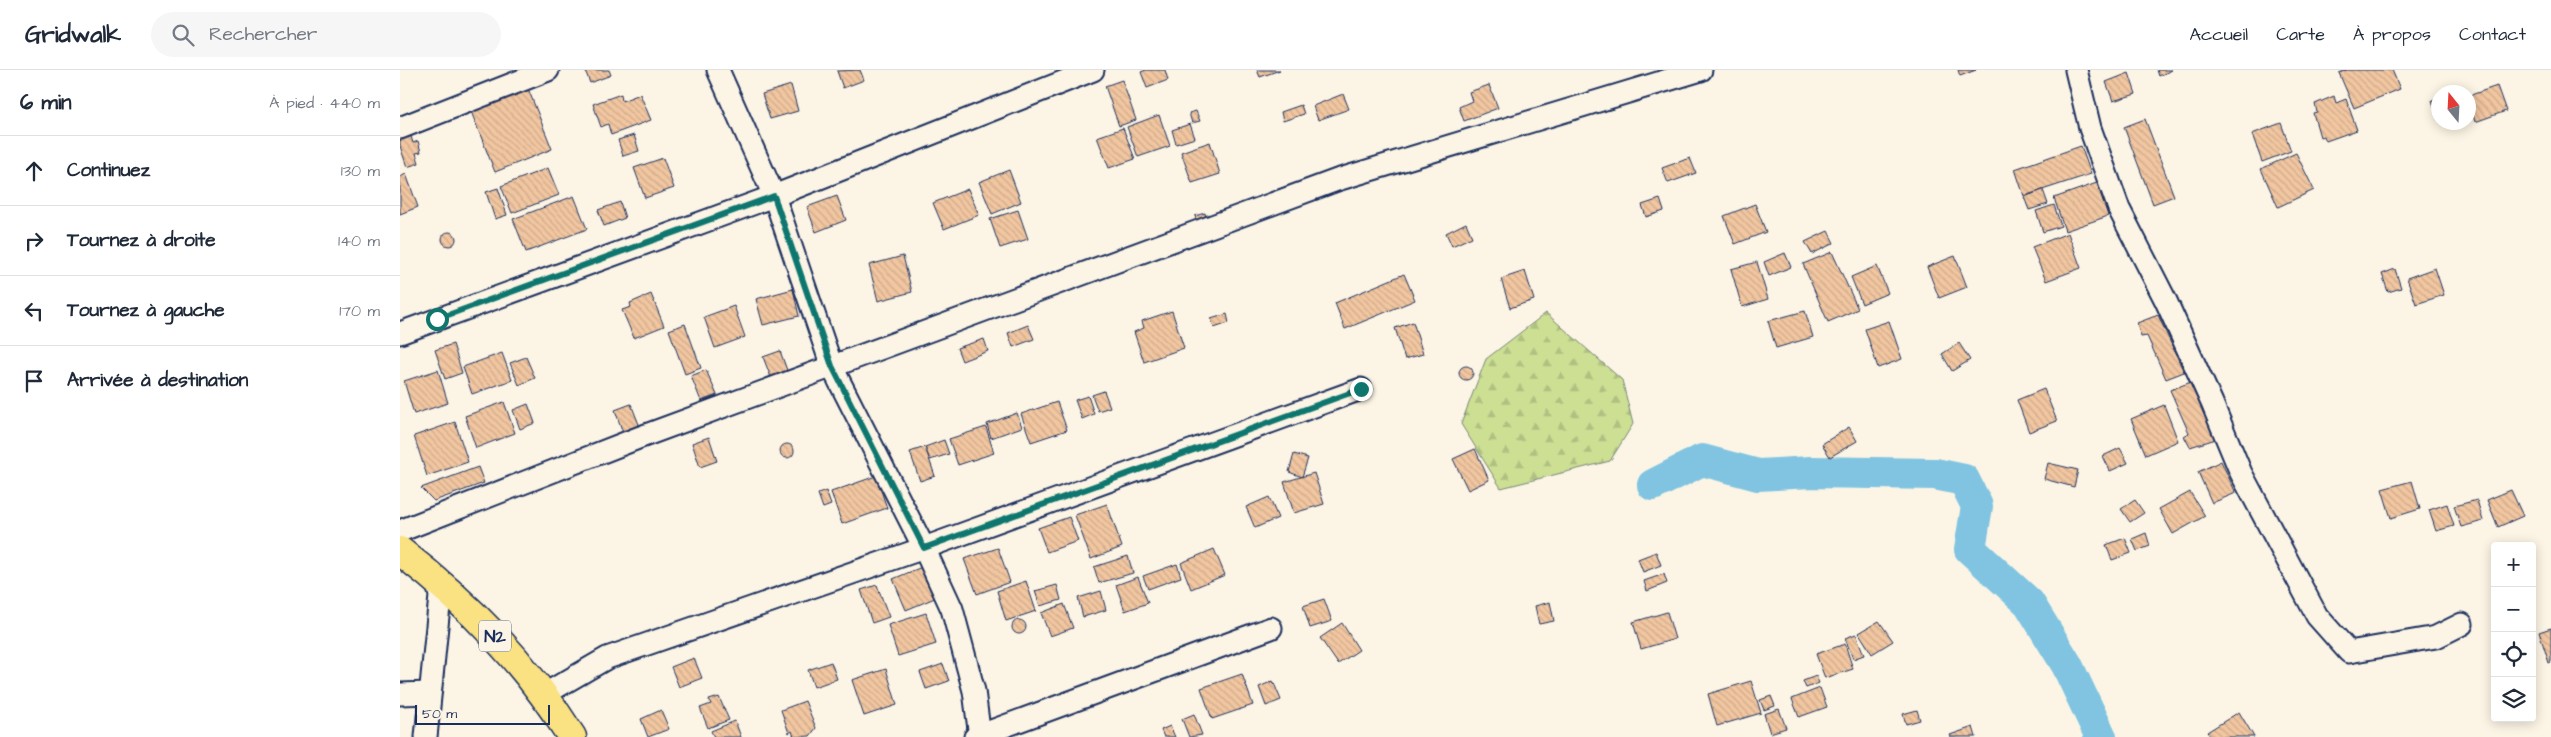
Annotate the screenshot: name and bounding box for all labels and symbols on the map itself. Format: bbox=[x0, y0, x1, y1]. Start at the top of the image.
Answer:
north arrow bbox=[2431, 85, 2476, 130]
route start bbox=[426, 308, 449, 331]
route end bbox=[1350, 378, 1373, 401]
road number: N2 bbox=[479, 620, 511, 652]
scale bar bbox=[415, 702, 550, 725]

